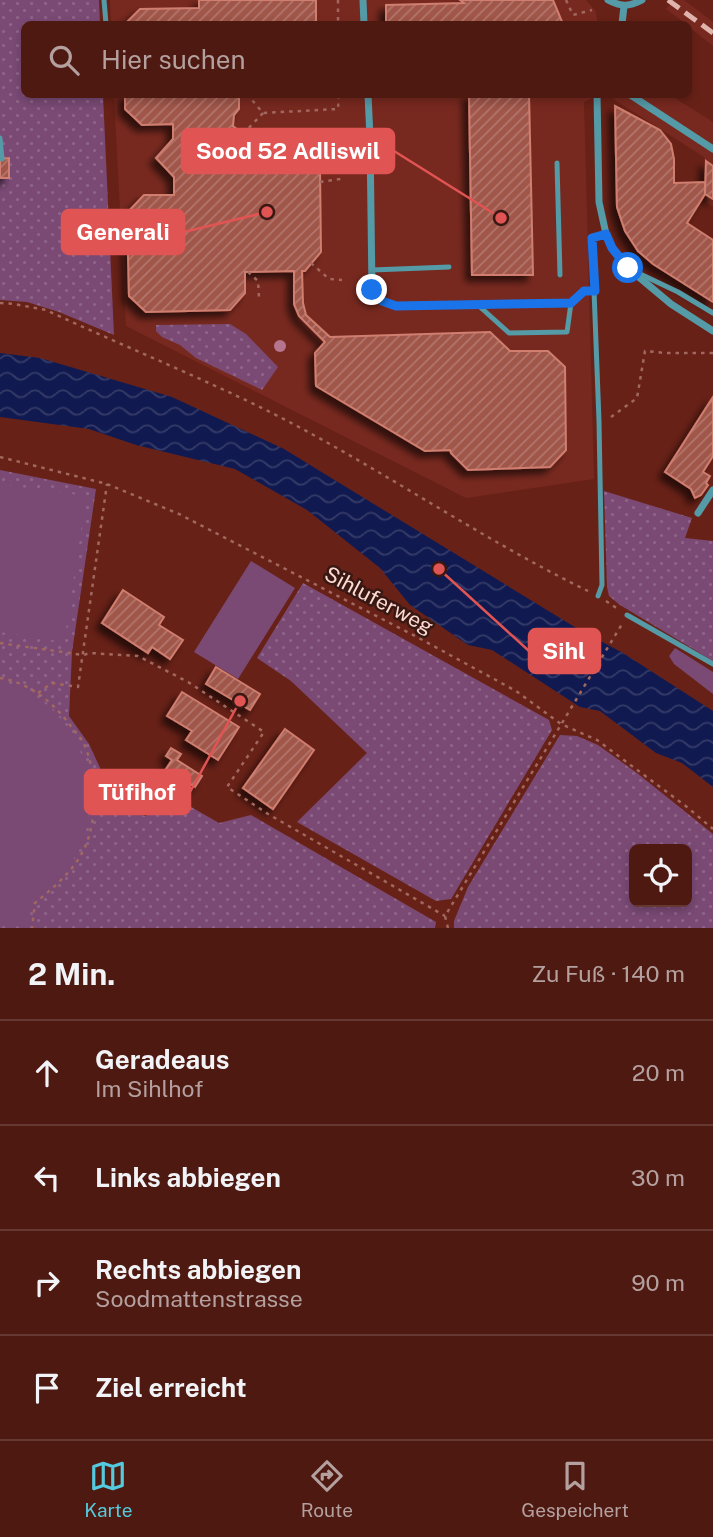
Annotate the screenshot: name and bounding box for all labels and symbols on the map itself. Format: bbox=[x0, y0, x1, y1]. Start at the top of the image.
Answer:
callout: Sood 52 Adliswil bbox=[182, 129, 394, 173]
text: Sood 52 Adliswil bbox=[196, 137, 380, 164]
callout: Generali bbox=[62, 210, 184, 254]
text: Generali bbox=[76, 218, 170, 245]
route start bbox=[612, 252, 643, 283]
route end bbox=[356, 274, 387, 305]
street label: Sihluferweg bbox=[320, 561, 438, 639]
callout: Sihl bbox=[529, 629, 600, 673]
text: Sihl bbox=[542, 637, 586, 664]
callout: Tüfihof bbox=[85, 770, 190, 814]
text: Tüfihof bbox=[98, 778, 176, 805]

